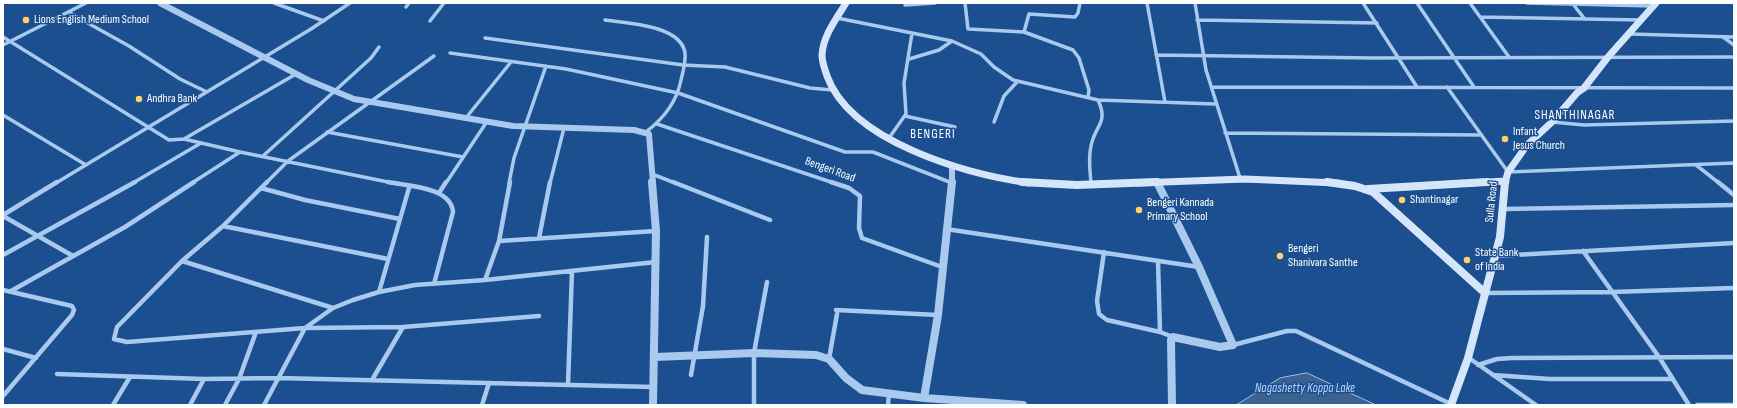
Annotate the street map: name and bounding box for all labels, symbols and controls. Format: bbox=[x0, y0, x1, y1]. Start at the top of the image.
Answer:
place label: Lions English Medium School bbox=[34, 13, 149, 27]
marker: Lions English Medium School bbox=[21, 15, 31, 25]
place label: Andhra Bank bbox=[147, 92, 197, 106]
marker: Andhra Bank bbox=[134, 94, 144, 104]
district label: SHANTHINAGAR bbox=[1534, 108, 1616, 124]
place label: Infant Jesus Church bbox=[1513, 125, 1565, 153]
district label: BENGERI bbox=[910, 127, 956, 143]
marker: Infant Jesus Church bbox=[1500, 134, 1510, 144]
street label: Bengeri Road bbox=[803, 154, 857, 186]
street label: Sulla Road bbox=[1483, 181, 1501, 223]
place label: Shantinagar bbox=[1410, 193, 1458, 207]
marker: Shantinagar bbox=[1397, 195, 1407, 205]
place label: Bengeri Kannada Primary School bbox=[1147, 196, 1214, 224]
marker: Bengeri Kannada Primary School bbox=[1134, 205, 1144, 215]
place label: Bengeri Shanivara Santhe bbox=[1288, 242, 1358, 270]
place label: State Bank of India bbox=[1475, 246, 1518, 274]
marker: Bengeri Shanivara Santhe bbox=[1275, 251, 1285, 261]
marker: State Bank of India bbox=[1462, 255, 1472, 265]
water label: Nagashetty Koppa Lake bbox=[1255, 381, 1355, 397]

